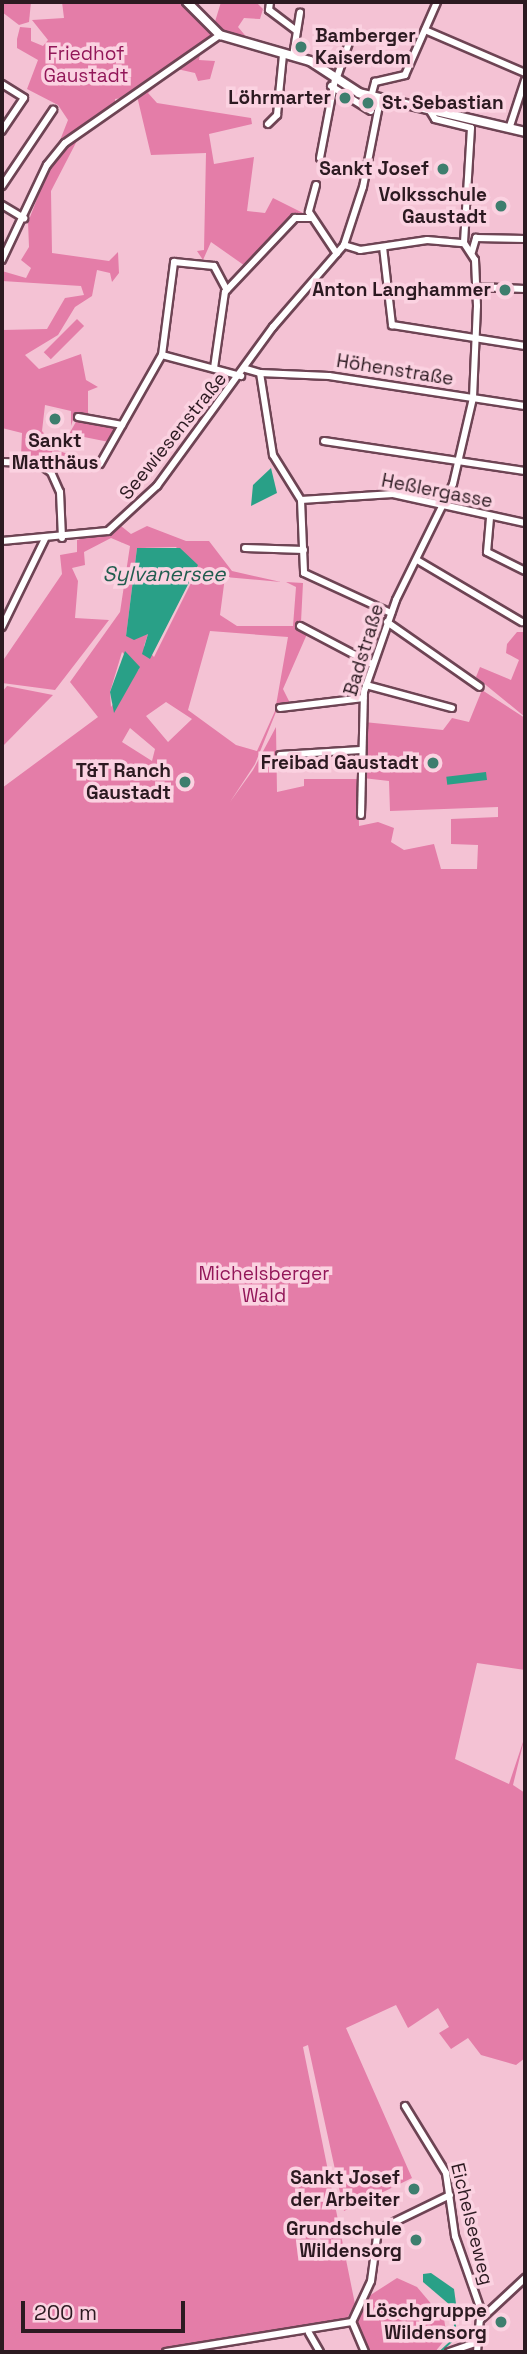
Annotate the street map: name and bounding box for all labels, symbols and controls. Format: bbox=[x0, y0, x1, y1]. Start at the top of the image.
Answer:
place label: Bamberger Kaiserdom bbox=[315, 25, 416, 69]
marker: Bamberger Kaiserdom bbox=[293, 39, 309, 55]
park label: Friedhof Gaustadt bbox=[44, 43, 128, 87]
place label: Löhrmarter bbox=[228, 87, 331, 109]
marker: Löhrmarter bbox=[337, 90, 353, 106]
place label: St. Sebastian bbox=[382, 92, 504, 114]
marker: St. Sebastian bbox=[360, 95, 376, 111]
place label: Sankt Josef bbox=[319, 158, 429, 180]
marker: Sankt Josef bbox=[435, 161, 451, 177]
place label: Volksschule Gaustadt bbox=[378, 184, 487, 228]
marker: Volksschule Gaustadt bbox=[493, 198, 509, 214]
place label: Anton Langhammer bbox=[312, 279, 491, 301]
marker: Anton Langhammer bbox=[497, 282, 513, 298]
street label: Höhenstraße bbox=[335, 349, 455, 391]
street label: Seewiesenstraße bbox=[115, 368, 231, 504]
marker: Sankt Matthäus bbox=[47, 411, 63, 427]
place label: Sankt Matthäus bbox=[12, 430, 98, 474]
street label: Heßlergasse bbox=[380, 469, 494, 513]
water label: Sylvanersee bbox=[103, 561, 225, 587]
street label: Badstraße bbox=[339, 601, 389, 699]
place label: Freibad Gaustadt bbox=[261, 752, 419, 774]
marker: Freibad Gaustadt bbox=[425, 755, 441, 771]
place label: T&T Ranch Gaustadt bbox=[75, 760, 171, 804]
marker: T&T Ranch Gaustadt bbox=[177, 774, 193, 790]
park label: Michelsberger Wald bbox=[199, 1263, 329, 1307]
street label: Eichelseeweg bbox=[446, 2161, 498, 2287]
place label: Sankt Josef der Arbeiter bbox=[290, 2167, 400, 2211]
marker: Sankt Josef der Arbeiter bbox=[406, 2181, 422, 2197]
place label: Grundschule Wildensorg bbox=[286, 2218, 402, 2262]
marker: Grundschule Wildensorg bbox=[408, 2232, 424, 2248]
scale bar bbox=[24, 2288, 189, 2332]
text: 200 m bbox=[34, 2299, 97, 2326]
place label: Löschgruppe Wildensorg bbox=[366, 2300, 487, 2344]
marker: Löschgruppe Wildensorg bbox=[493, 2314, 509, 2330]

